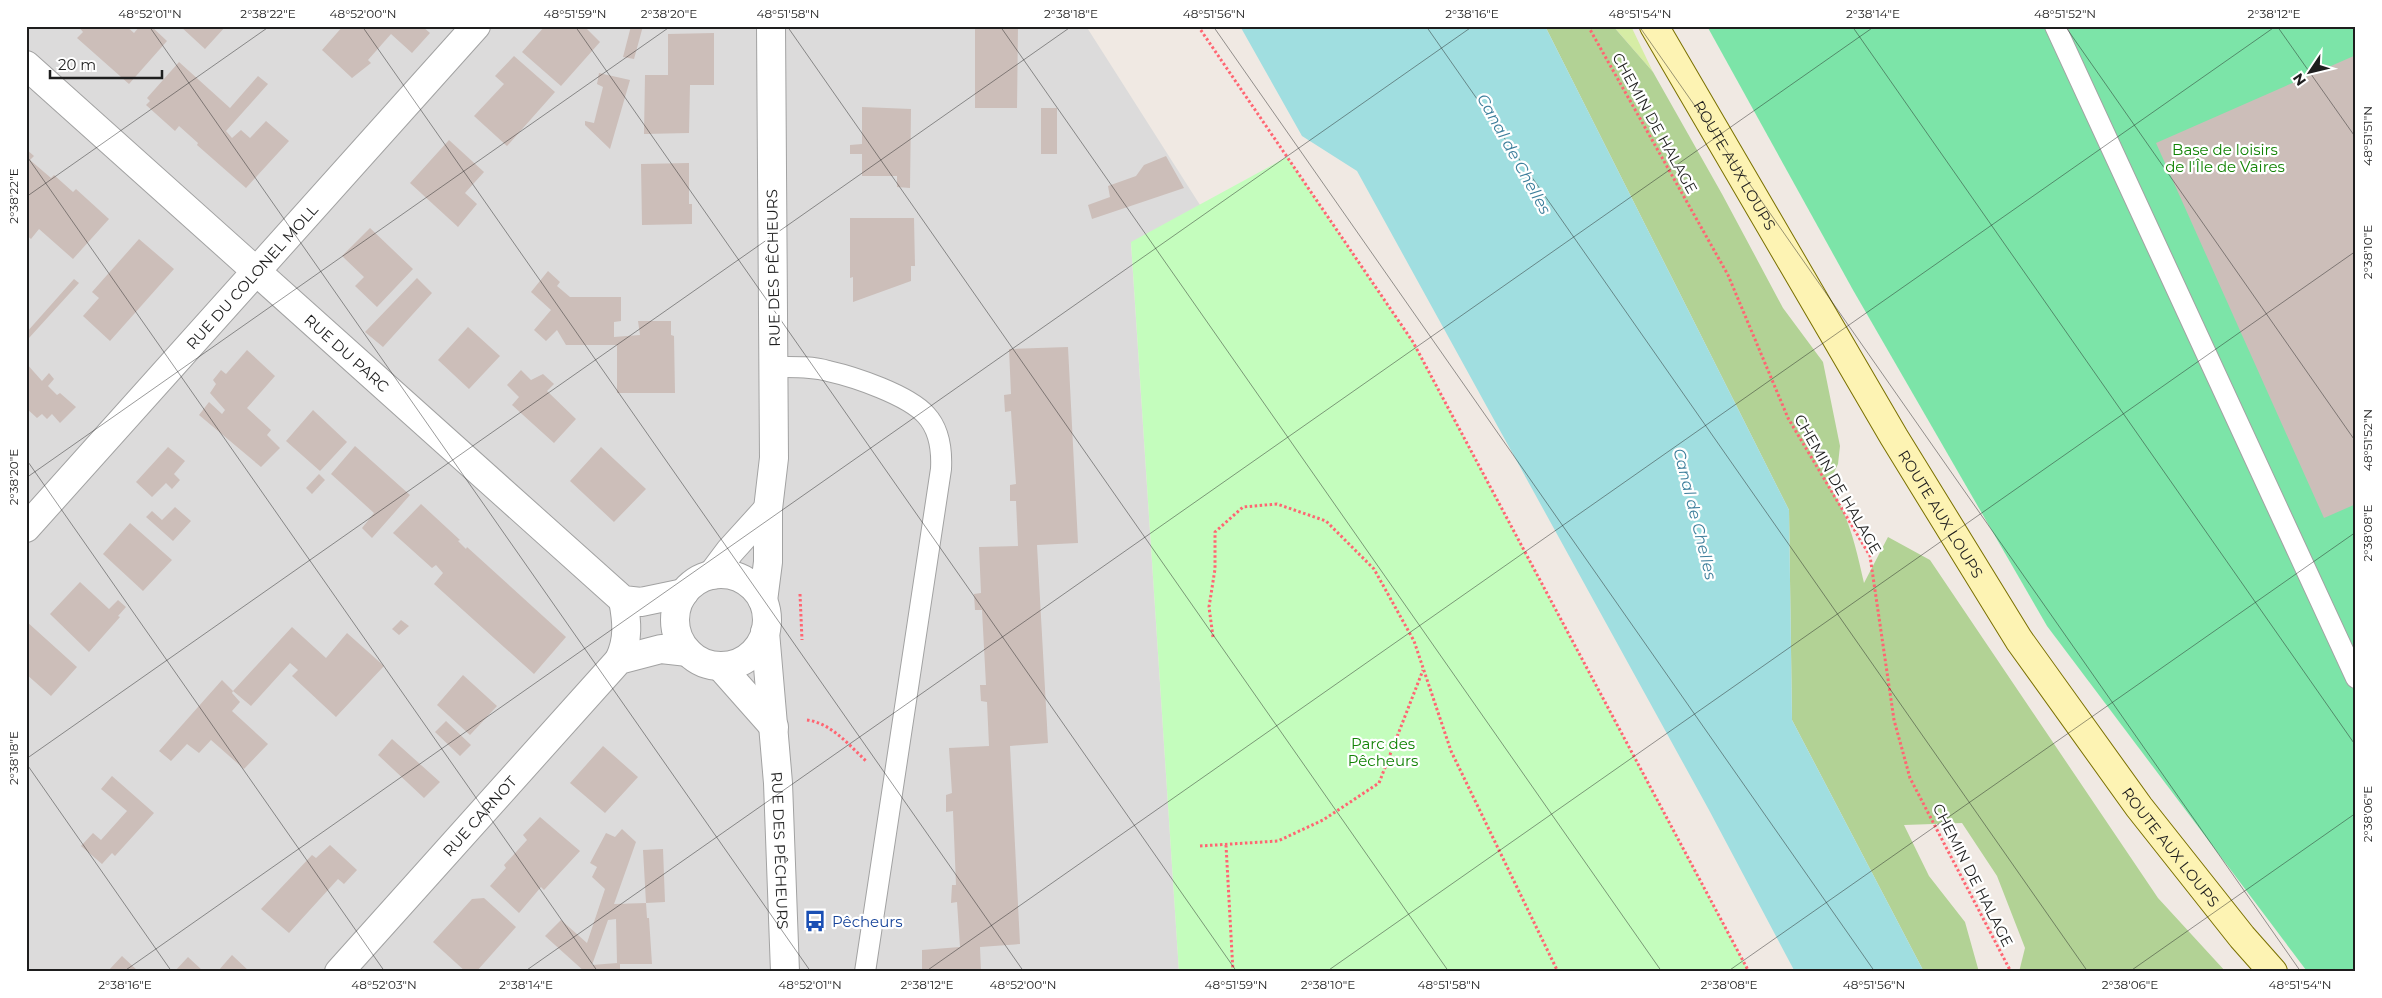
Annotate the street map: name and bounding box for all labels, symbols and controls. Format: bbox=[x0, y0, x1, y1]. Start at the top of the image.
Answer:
text: 48°52'01"N bbox=[118, 6, 182, 21]
text: 2°38'22"E bbox=[240, 6, 296, 21]
text: 48°52'00"N bbox=[329, 6, 397, 21]
text: 48°51'59"N bbox=[544, 6, 606, 21]
text: 2°38'20"E bbox=[641, 6, 697, 21]
text: 48°51'58"N bbox=[756, 6, 820, 21]
text: 2°38'18"E bbox=[1044, 6, 1098, 21]
text: 48°51'56"N bbox=[1183, 6, 1245, 21]
text: 2°38'16"E bbox=[1445, 6, 1499, 21]
text: 48°51'54"N bbox=[1608, 6, 1672, 21]
text: 2°38'14"E bbox=[1846, 6, 1900, 21]
text: 48°51'52"N bbox=[2034, 6, 2096, 21]
text: 2°38'12"E bbox=[2247, 6, 2301, 21]
scale bar bbox=[50, 48, 162, 80]
north arrow bbox=[2284, 48, 2334, 98]
street label: CHEMIN DE HALAGE bbox=[1608, 49, 1702, 197]
text: 20 m bbox=[58, 55, 96, 74]
text: N bbox=[2289, 70, 2310, 89]
water label: Canal de Chelles bbox=[1473, 90, 1555, 218]
street label: ROUTE AUX LOUPS bbox=[1690, 97, 1780, 233]
text: 48°51'51"N bbox=[2360, 106, 2375, 166]
park label: Base de loisirs de l'Île de Vaires bbox=[2165, 140, 2285, 176]
text: 2°38'22"E bbox=[6, 168, 21, 224]
street label: RUE DES PÊCHEURS bbox=[762, 189, 784, 347]
street label: RUE DU COLONEL MOLL bbox=[182, 200, 322, 353]
text: 2°38'10"E bbox=[2360, 225, 2375, 279]
street label: RUE DU PARC bbox=[301, 310, 394, 396]
text: 48°51'52"N bbox=[2360, 409, 2375, 471]
street label: CHEMIN DE HALAGE bbox=[1790, 411, 1886, 557]
water label: Canal de Chelles bbox=[1669, 446, 1721, 582]
street label: ROUTE AUX LOUPS bbox=[1895, 446, 1988, 581]
text: 2°38'20"E bbox=[6, 449, 21, 505]
text: 2°38'08"E bbox=[2360, 504, 2375, 562]
text: 2°38'18"E bbox=[6, 731, 21, 785]
park label: Parc des Pêcheurs bbox=[1348, 734, 1418, 770]
street label: RUE CARNOT bbox=[438, 771, 521, 860]
street label: RUE DES PÊCHEURS bbox=[768, 771, 793, 930]
street label: ROUTE AUX LOUPS bbox=[2118, 783, 2224, 910]
text: 2°38'06"E bbox=[2360, 786, 2375, 842]
street label: CHEMIN DE HALAGE bbox=[1929, 800, 2017, 950]
bus stop icon: Pêcheurs bbox=[802, 908, 828, 934]
place label: Pêcheurs bbox=[832, 912, 903, 931]
text: 2°38'16"E bbox=[98, 977, 152, 992]
text: 48°52'03"N bbox=[351, 977, 417, 992]
text: 2°38'14"E bbox=[499, 977, 553, 992]
text: 48°52'01"N bbox=[778, 977, 842, 992]
text: 2°38'12"E bbox=[900, 977, 954, 992]
text: 48°52'00"N bbox=[989, 977, 1057, 992]
text: 48°51'59"N bbox=[1205, 977, 1267, 992]
text: 2°38'10"E bbox=[1301, 977, 1355, 992]
text: 48°51'58"N bbox=[1417, 977, 1481, 992]
text: 2°38'08"E bbox=[1700, 977, 1758, 992]
text: 48°51'56"N bbox=[1843, 977, 1905, 992]
text: 2°38'06"E bbox=[2102, 977, 2158, 992]
text: 48°51'54"N bbox=[2268, 977, 2332, 992]

